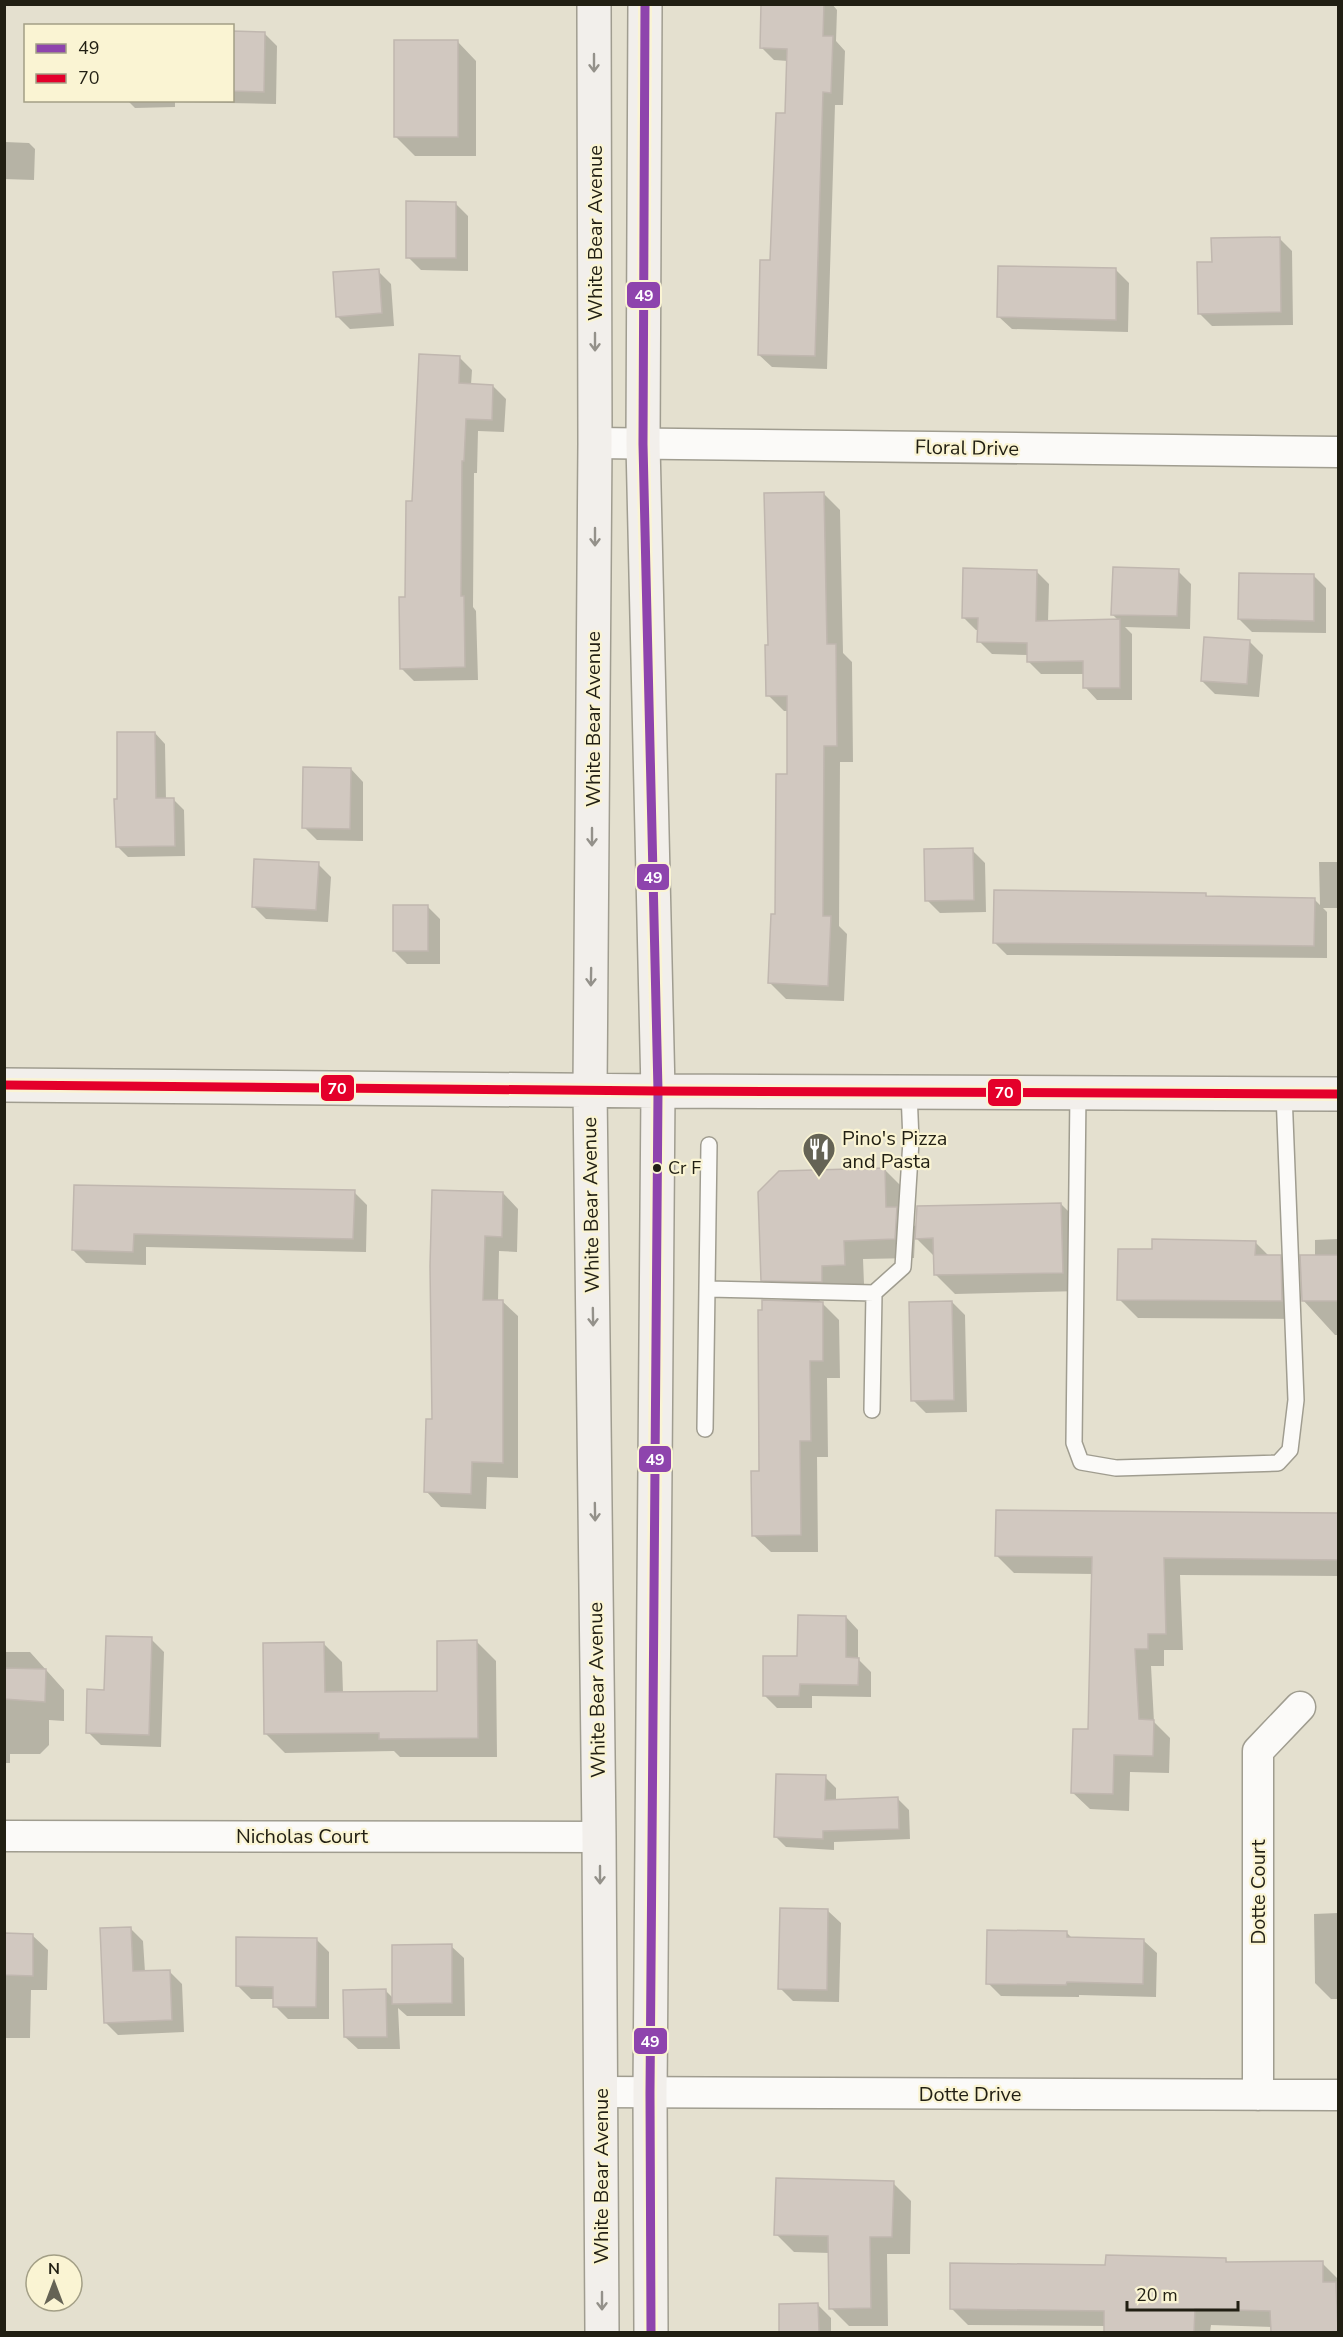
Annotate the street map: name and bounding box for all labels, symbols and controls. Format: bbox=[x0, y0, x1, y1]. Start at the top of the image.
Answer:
legend bbox=[24, 24, 234, 102]
text: 49 bbox=[78, 36, 100, 60]
one-way arrow bbox=[588, 52, 600, 72]
text: 70 bbox=[78, 66, 100, 90]
street label: White Bear Avenue bbox=[582, 145, 609, 321]
line badge: 49 bbox=[626, 281, 661, 309]
text: 49 bbox=[634, 285, 654, 307]
one-way arrow bbox=[589, 331, 601, 351]
street label: Floral Drive bbox=[915, 434, 1019, 462]
one-way arrow bbox=[589, 526, 601, 546]
street label: White Bear Avenue bbox=[580, 631, 607, 807]
one-way arrow bbox=[586, 826, 598, 846]
line badge: 49 bbox=[636, 863, 670, 891]
text: 49 bbox=[643, 867, 663, 889]
one-way arrow bbox=[585, 966, 597, 986]
line badge: 70 bbox=[320, 1074, 355, 1102]
text: 70 bbox=[327, 1078, 347, 1100]
line badge: 70 bbox=[987, 1078, 1022, 1107]
text: 70 bbox=[994, 1082, 1014, 1104]
street label: White Bear Avenue bbox=[576, 1117, 606, 1293]
place label: Pino's Pizza and Pasta bbox=[842, 1125, 947, 1175]
restaurant icon: Pino's Pizza and Pasta bbox=[801, 1131, 837, 1178]
place label: Cr F bbox=[668, 1156, 701, 1180]
marker: Cr F bbox=[651, 1162, 663, 1174]
one-way arrow bbox=[587, 1306, 598, 1326]
line badge: 49 bbox=[638, 1445, 672, 1473]
text: 49 bbox=[645, 1449, 665, 1471]
one-way arrow bbox=[589, 1501, 601, 1521]
street label: White Bear Avenue bbox=[582, 1602, 612, 1778]
street label: Nicholas Court bbox=[236, 1823, 369, 1850]
street label: Dotte Court bbox=[1245, 1838, 1272, 1945]
one-way arrow bbox=[594, 1864, 606, 1884]
line badge: 49 bbox=[633, 2027, 668, 2055]
text: 49 bbox=[640, 2031, 660, 2053]
street label: Dotte Drive bbox=[919, 2081, 1021, 2108]
street label: White Bear Avenue bbox=[588, 2088, 615, 2264]
north arrow bbox=[24, 2253, 84, 2313]
text: N bbox=[48, 2258, 60, 2280]
scale bar bbox=[1127, 2274, 1238, 2312]
text: 20 m bbox=[1136, 2283, 1178, 2307]
one-way arrow bbox=[596, 2290, 608, 2310]

